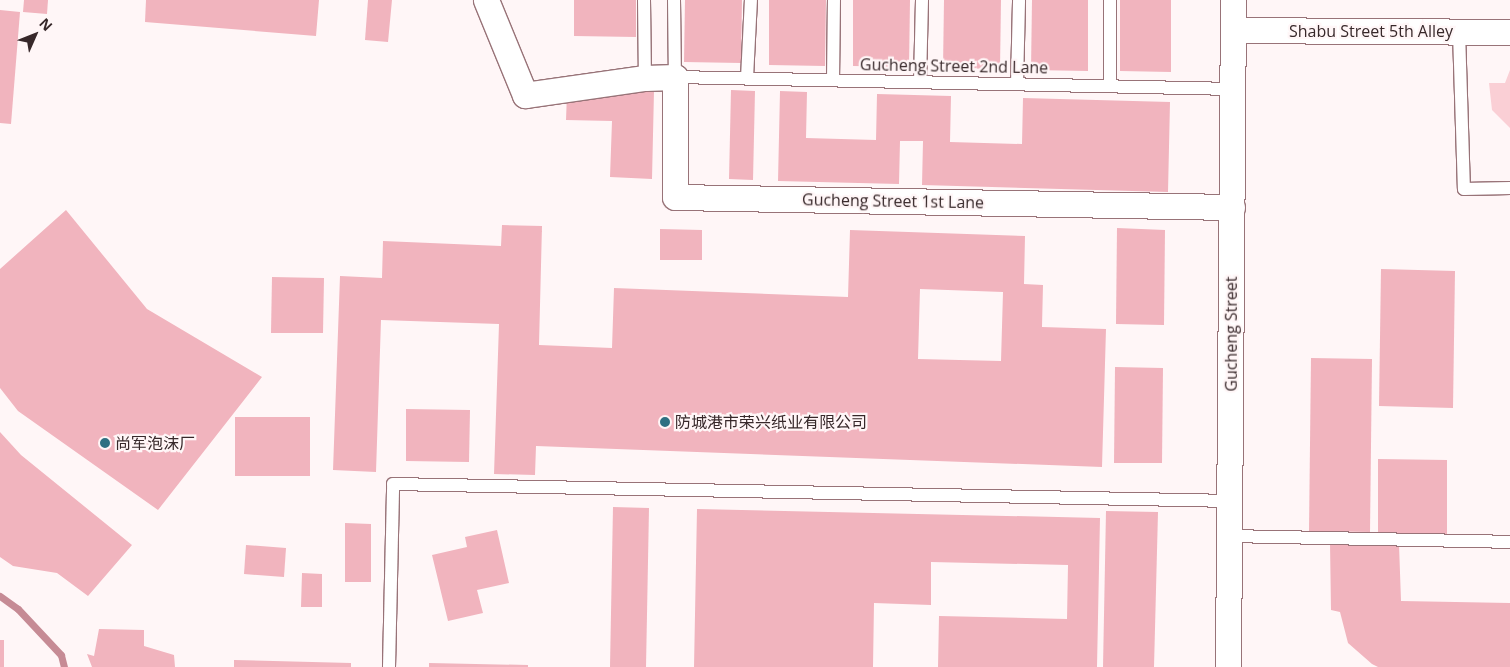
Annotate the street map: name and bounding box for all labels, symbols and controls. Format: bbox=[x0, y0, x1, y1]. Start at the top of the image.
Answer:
north arrow bbox=[10, 10, 60, 60]
text: N bbox=[35, 14, 57, 35]
street label: Shabu Street 5th Alley bbox=[1289, 21, 1453, 41]
street label: Gucheng Street 2nd Lane bbox=[860, 55, 1048, 77]
street label: Gucheng Street 1st Lane bbox=[802, 190, 984, 212]
street label: Gucheng Street bbox=[1221, 276, 1241, 392]
place label: 防城港市荣兴纸业有限公司 bbox=[675, 412, 867, 432]
marker: 防城港市荣兴纸业有限公司 bbox=[659, 416, 671, 428]
place label: 尚军泡沫厂 bbox=[115, 433, 195, 453]
marker: 尚军泡沫厂 bbox=[99, 437, 111, 449]

